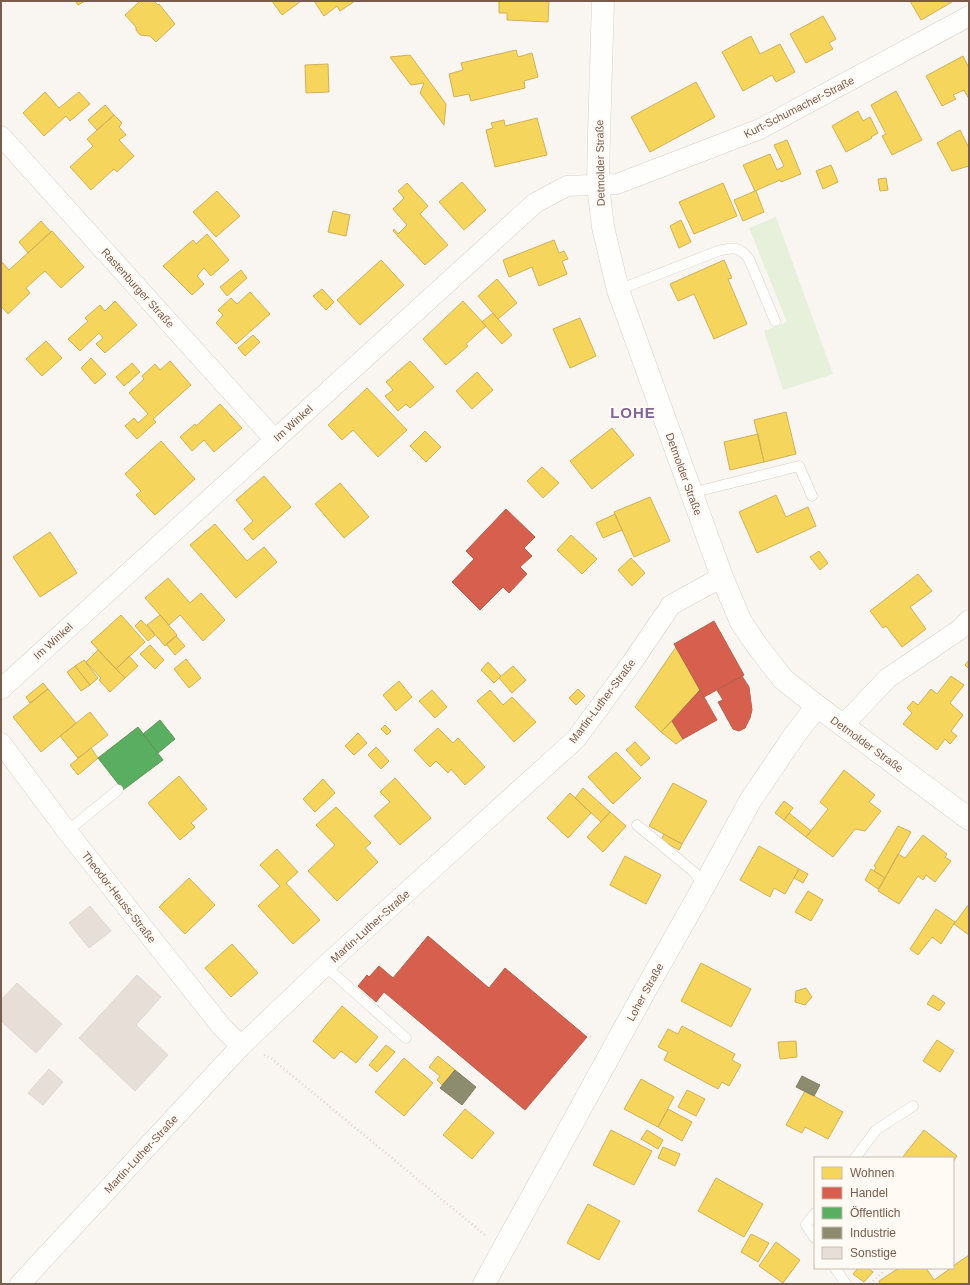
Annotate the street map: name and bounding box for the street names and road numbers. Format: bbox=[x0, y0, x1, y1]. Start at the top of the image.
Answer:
street label: Kurt-Schumacher-Straße bbox=[742, 74, 856, 140]
street label: Detmolder Straße bbox=[593, 119, 607, 207]
street label: Rastenburger Straße bbox=[99, 246, 177, 330]
street label: Im Winkel bbox=[271, 402, 315, 444]
street label: Detmolder Straße bbox=[664, 431, 704, 517]
street label: Im Winkel bbox=[31, 620, 75, 662]
street label: Martin-Luther-Straße bbox=[566, 657, 638, 745]
street label: Detmolder Straße bbox=[828, 714, 906, 774]
street label: Theodor-Heuss-Straße bbox=[80, 849, 158, 945]
street label: Martin-Luther-Straße bbox=[328, 887, 412, 965]
street label: Loher Straße bbox=[624, 961, 666, 1023]
street label: Martin-Luther-Straße bbox=[102, 1113, 180, 1195]

